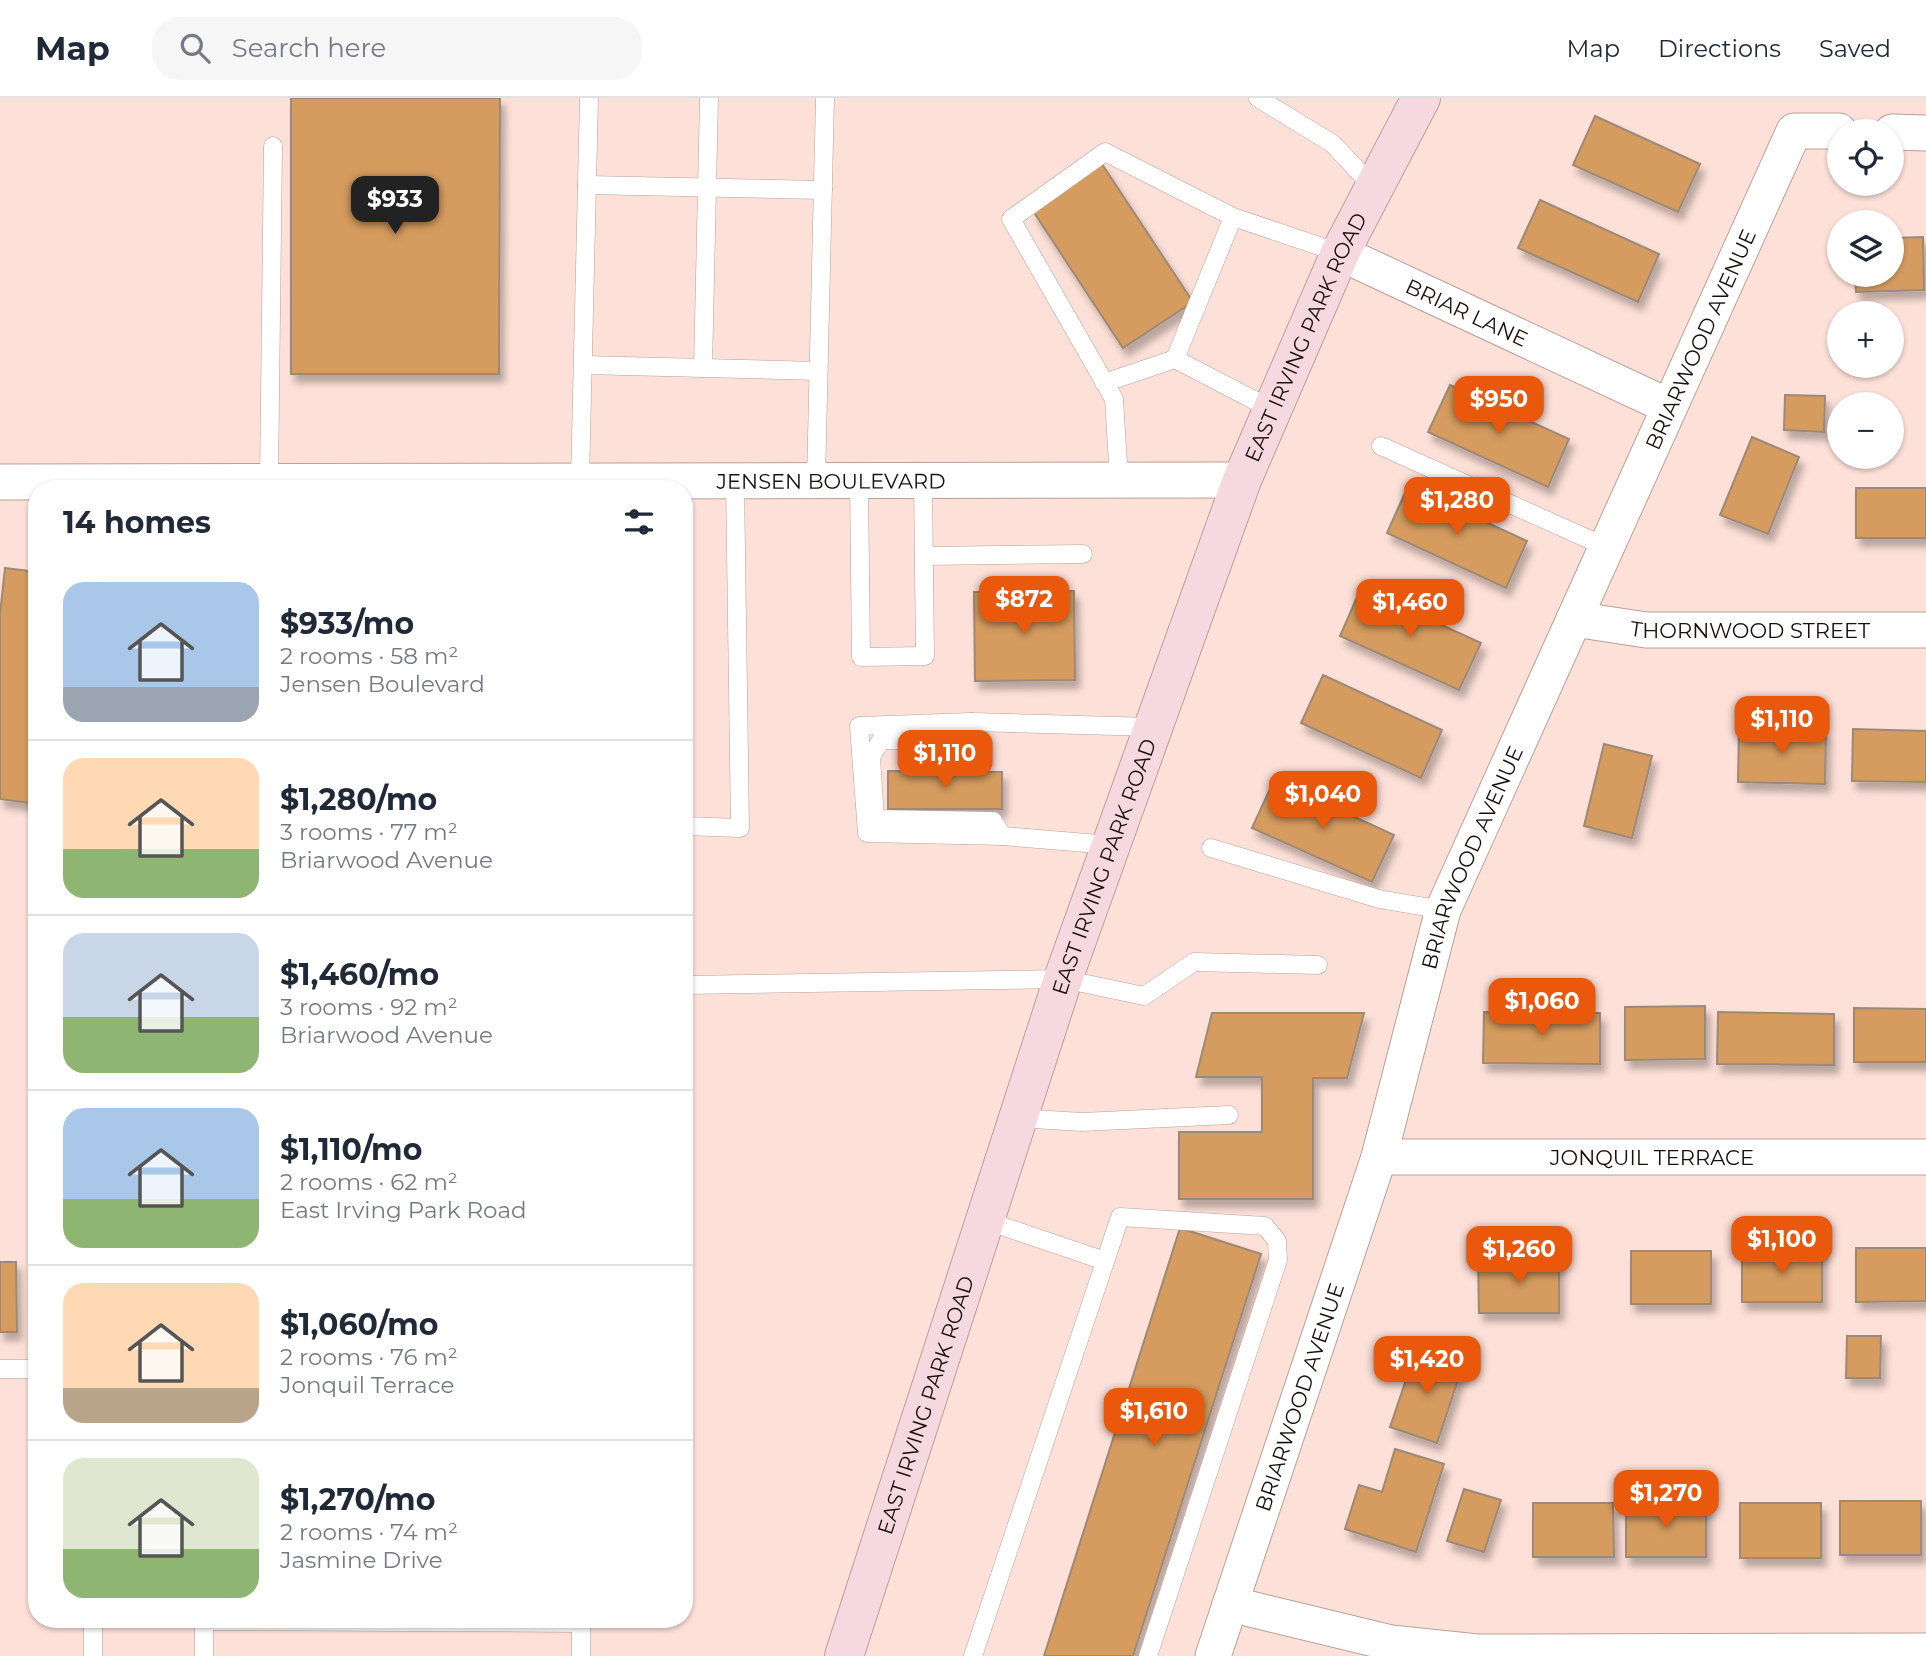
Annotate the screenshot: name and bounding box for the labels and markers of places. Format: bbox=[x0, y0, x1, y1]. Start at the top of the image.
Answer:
pin: $933 bbox=[354, 176, 436, 236]
pin: $950 bbox=[1458, 376, 1540, 436]
pin: $1,280 bbox=[1400, 478, 1514, 537]
pin: $872 bbox=[983, 576, 1065, 636]
pin: $1,460 bbox=[1353, 580, 1467, 639]
pin: $1,110 bbox=[1725, 696, 1839, 756]
pin: $1,110 bbox=[888, 730, 1002, 790]
pin: $1,040 bbox=[1266, 772, 1380, 831]
pin: $1,060 bbox=[1485, 978, 1599, 1038]
pin: $1,100 bbox=[1725, 1216, 1839, 1276]
pin: $1,260 bbox=[1462, 1226, 1576, 1286]
pin: $1,420 bbox=[1370, 1336, 1484, 1396]
pin: $1,610 bbox=[1097, 1388, 1211, 1448]
pin: $1,270 bbox=[1609, 1470, 1723, 1530]

